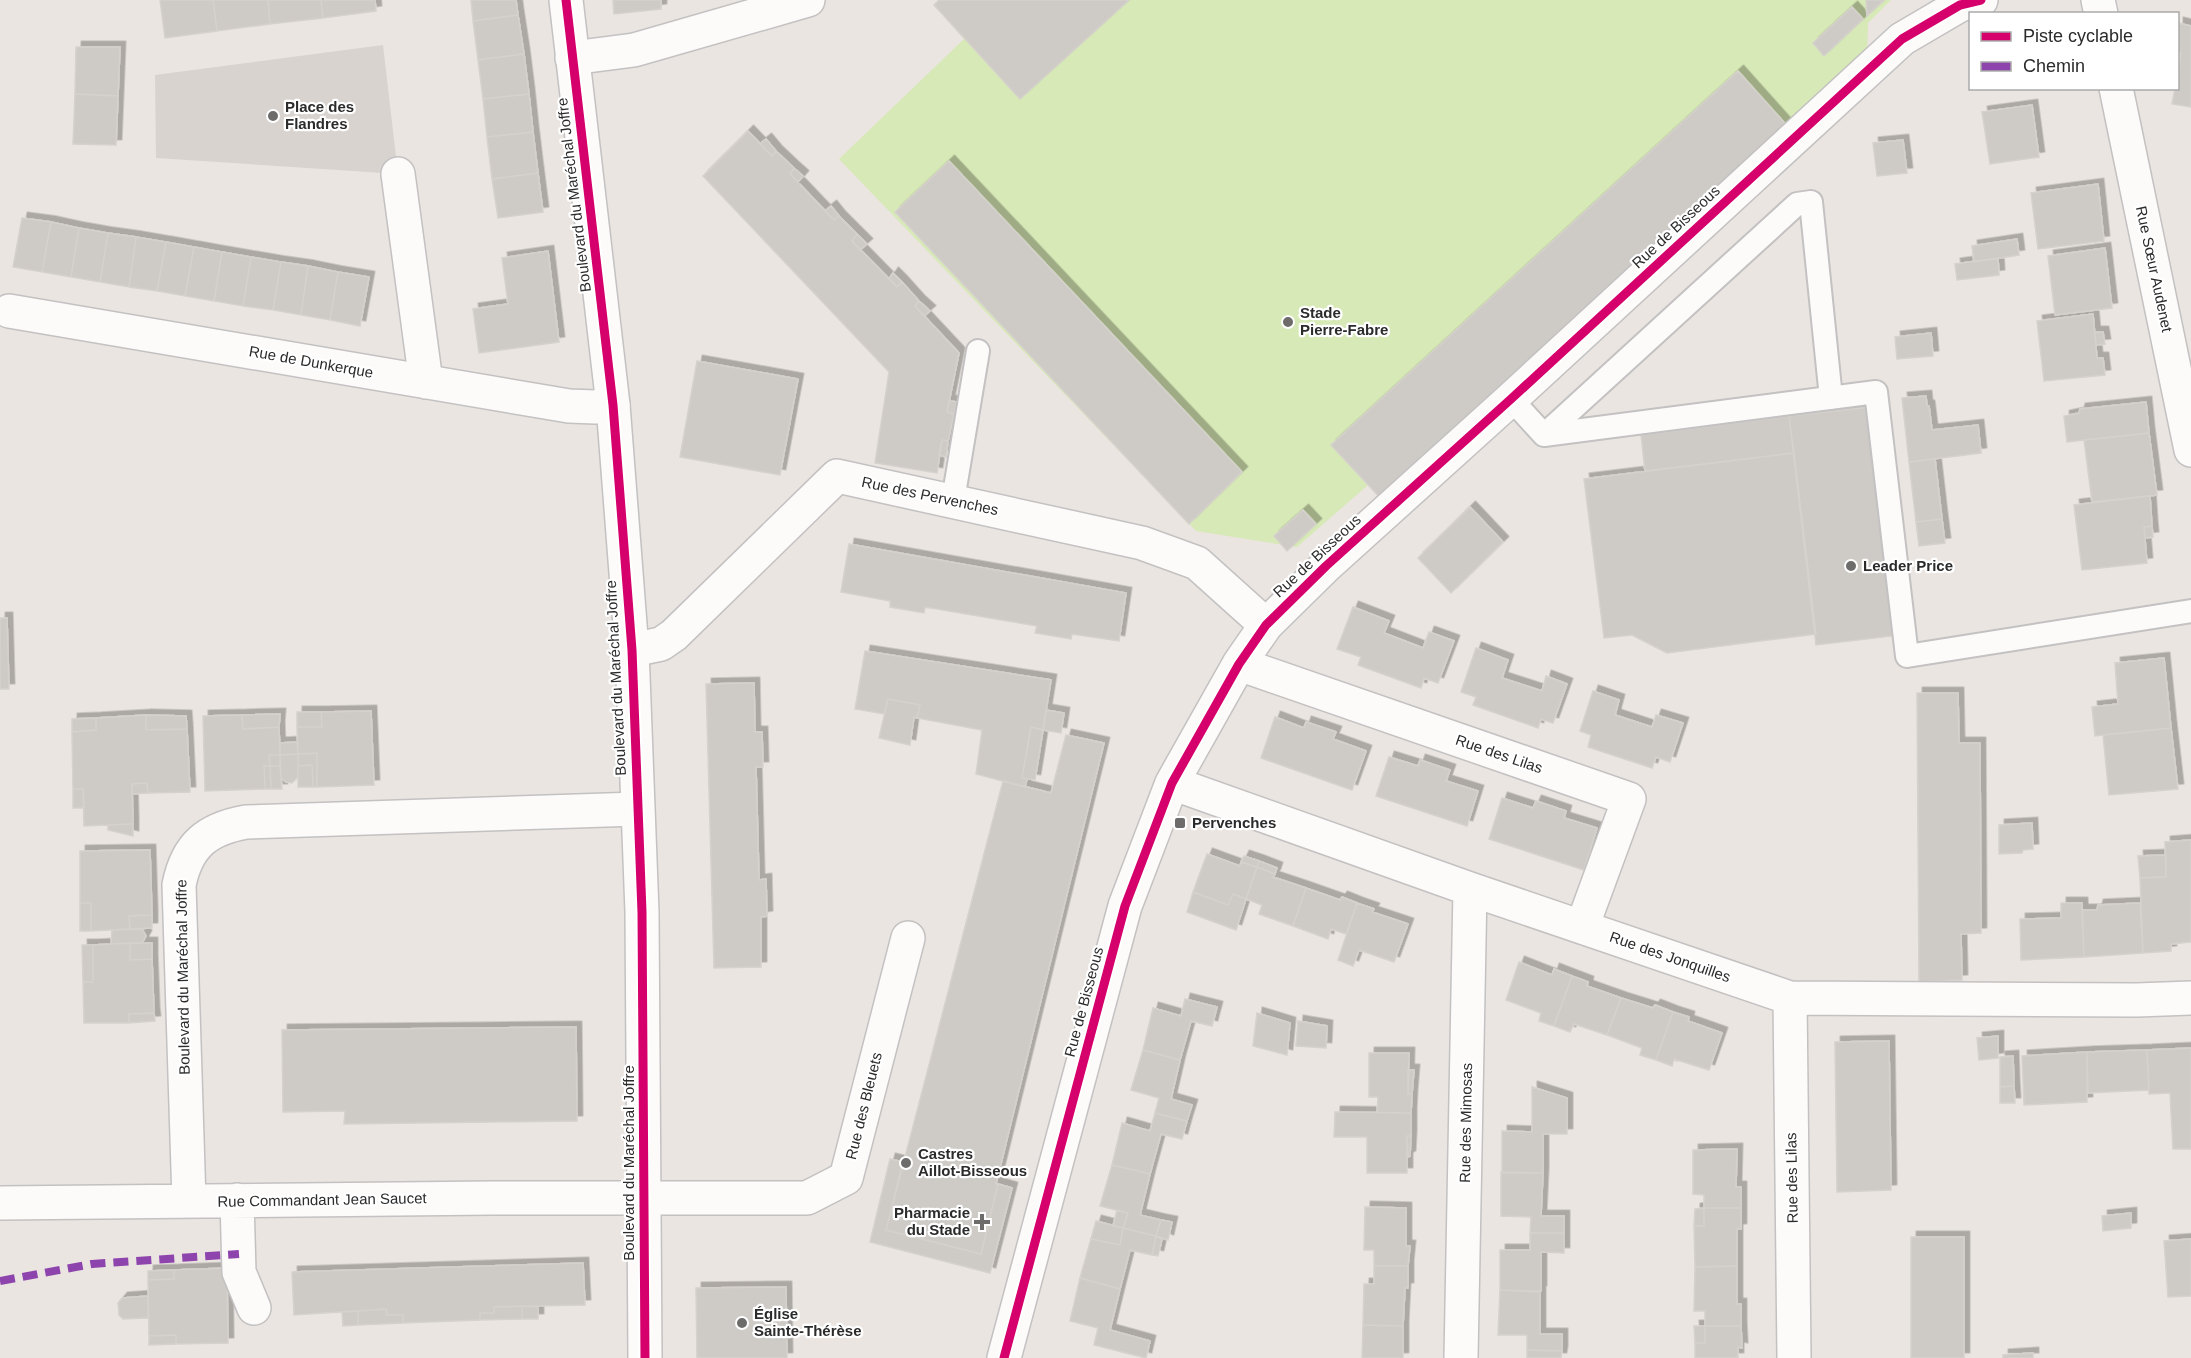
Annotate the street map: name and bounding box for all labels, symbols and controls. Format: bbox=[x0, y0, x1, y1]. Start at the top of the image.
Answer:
legend bbox=[1969, 12, 2179, 90]
text: Piste cyclable bbox=[2023, 26, 2133, 46]
text: Chemin bbox=[2023, 56, 2085, 76]
street label: Boulevard du Maréchal Joffre bbox=[553, 97, 594, 293]
place label: Place des Flandres bbox=[285, 98, 354, 132]
marker: Place des Flandres bbox=[266, 109, 280, 123]
street label: Rue de Bisseous bbox=[1628, 182, 1723, 272]
street label: Rue Sœur Audenet bbox=[2133, 204, 2176, 334]
place label: Stade Pierre-Fabre bbox=[1300, 304, 1388, 338]
marker: Stade Pierre-Fabre bbox=[1281, 315, 1295, 329]
street label: Rue de Dunkerque bbox=[248, 342, 375, 381]
street label: Rue des Pervenches bbox=[860, 473, 1000, 518]
street label: Rue de Bisseous bbox=[1269, 511, 1364, 601]
place label: Leader Price bbox=[1863, 557, 1953, 574]
marker: Leader Price bbox=[1844, 559, 1858, 573]
street label: Boulevard du Maréchal Joffre bbox=[602, 580, 629, 776]
street label: Rue des Lilas bbox=[1453, 731, 1545, 776]
place label: Pervenches bbox=[1192, 814, 1276, 831]
marker: Pervenches bbox=[1173, 816, 1187, 830]
street label: Boulevard du Maréchal Joffre bbox=[172, 879, 193, 1075]
street label: Rue des Jonquilles bbox=[1607, 928, 1733, 985]
street label: Rue de Bisseous bbox=[1061, 945, 1106, 1059]
street label: Rue des Bleuets bbox=[842, 1050, 885, 1161]
street label: Rue des Mimosas bbox=[1456, 1063, 1475, 1183]
street label: Boulevard du Maréchal Joffre bbox=[620, 1065, 637, 1261]
street label: Rue des Lilas bbox=[1782, 1132, 1801, 1224]
place label: Castres Aillot-Bisseous bbox=[918, 1145, 1027, 1179]
marker: Castres Aillot-Bisseous bbox=[899, 1156, 913, 1170]
street label: Rue Commandant Jean Saucet bbox=[217, 1189, 428, 1210]
place label: Pharmacie du Stade bbox=[894, 1204, 970, 1238]
marker: Pharmacie du Stade bbox=[975, 1215, 989, 1229]
place label: Église Sainte-Thérèse bbox=[754, 1305, 862, 1339]
marker: Église Sainte-Thérèse bbox=[735, 1316, 749, 1330]

